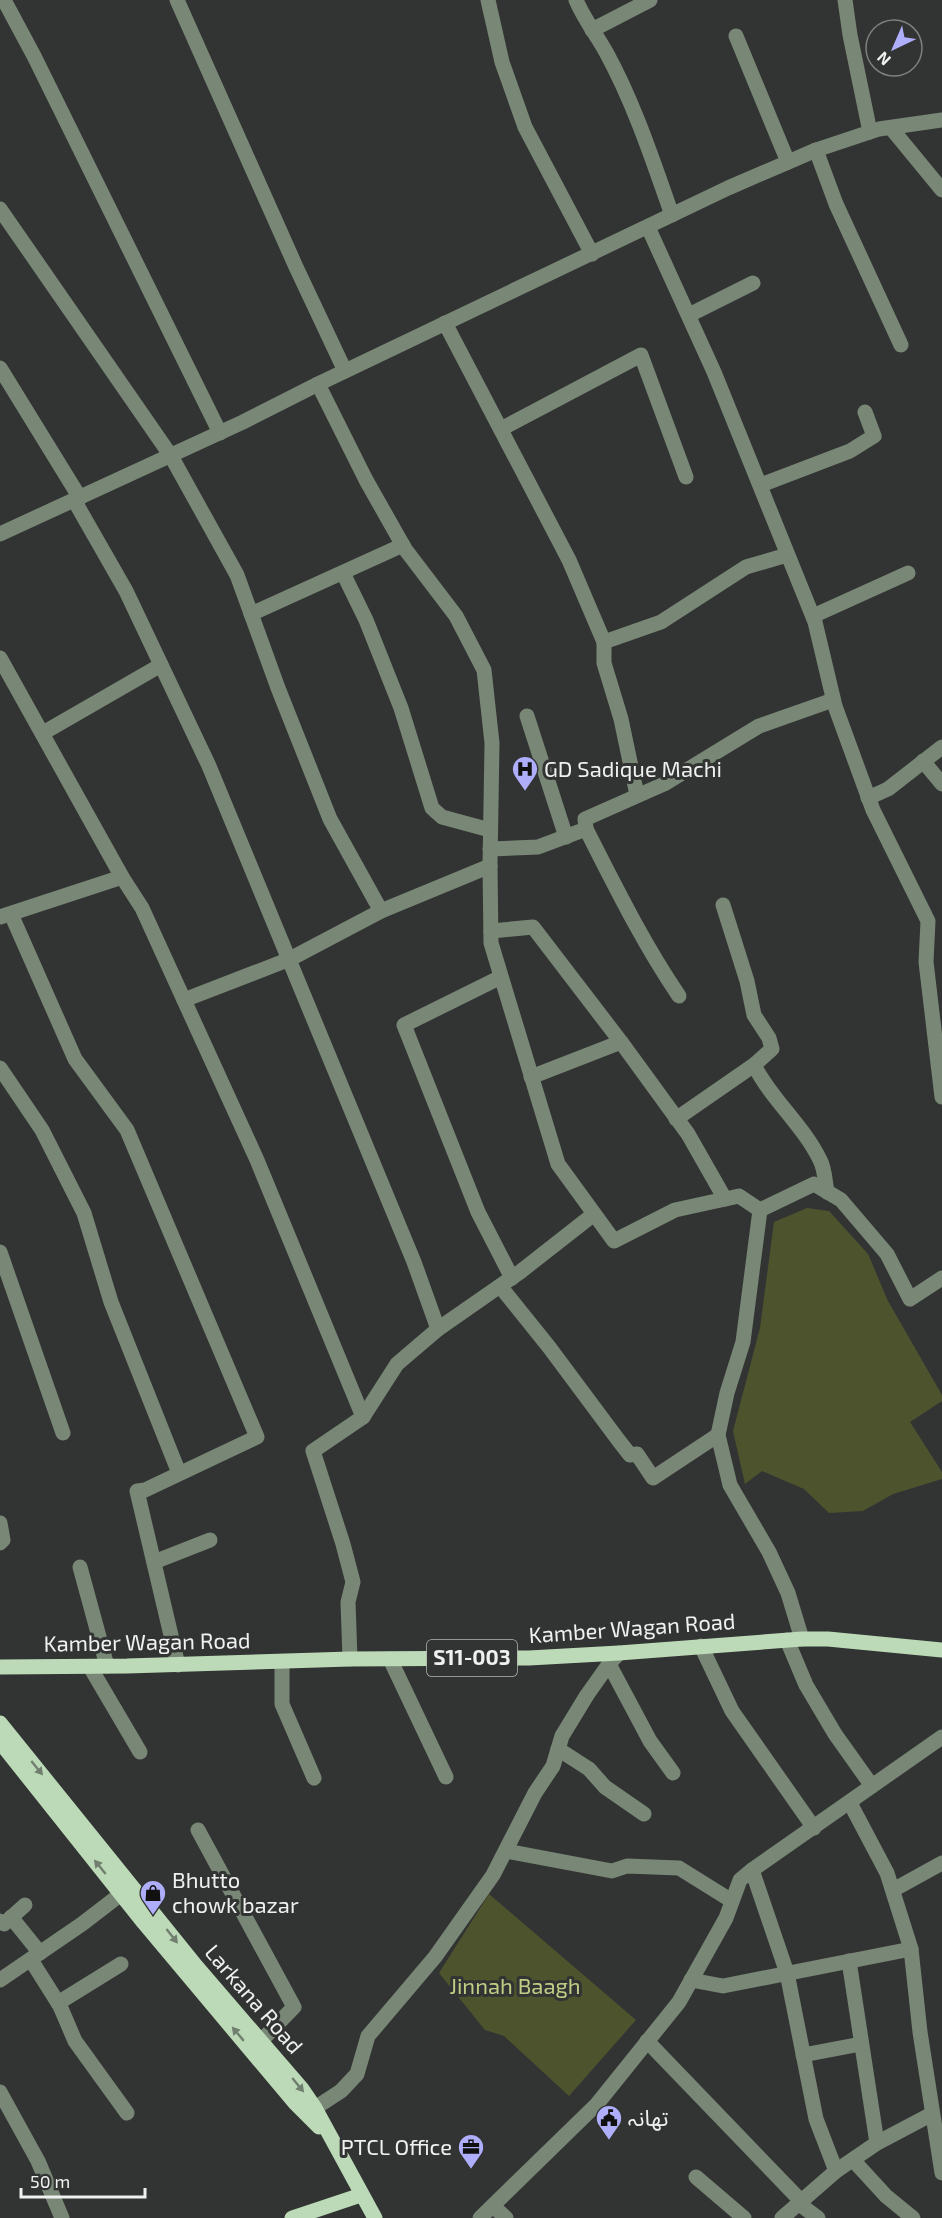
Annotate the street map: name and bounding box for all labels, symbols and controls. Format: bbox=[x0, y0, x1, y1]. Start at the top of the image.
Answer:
north arrow bbox=[864, 18, 924, 78]
text: N bbox=[872, 48, 894, 70]
hospital icon: GD Sadique Machi bbox=[510, 754, 540, 792]
place label: GD Sadique Machi bbox=[544, 755, 722, 781]
street label: Kamber Wagan Road bbox=[528, 1607, 736, 1647]
street label: Kamber Wagan Road bbox=[43, 1626, 251, 1656]
road number: S11-003 bbox=[427, 1640, 517, 1676]
one-way arrow bbox=[30, 1760, 43, 1775]
one-way arrow bbox=[94, 1860, 107, 1875]
place label: Bhutto chowk bazar bbox=[172, 1866, 299, 1917]
shop icon: Bhutto chowk bazar bbox=[138, 1878, 168, 1916]
one-way arrow bbox=[166, 1929, 178, 1944]
street label: Larkana Road bbox=[200, 1939, 309, 2058]
park label: Jinnah Baagh bbox=[449, 1972, 581, 1998]
one-way arrow bbox=[231, 2026, 244, 2042]
one-way arrow bbox=[292, 2077, 305, 2093]
public building icon: تھانہ bbox=[594, 2103, 624, 2141]
place label: تھانہ bbox=[628, 2104, 669, 2131]
office icon: PTCL Office bbox=[456, 2132, 486, 2170]
place label: PTCL Office bbox=[341, 2133, 452, 2159]
scale bar bbox=[21, 2161, 146, 2199]
text: 50 m bbox=[30, 2170, 70, 2192]

